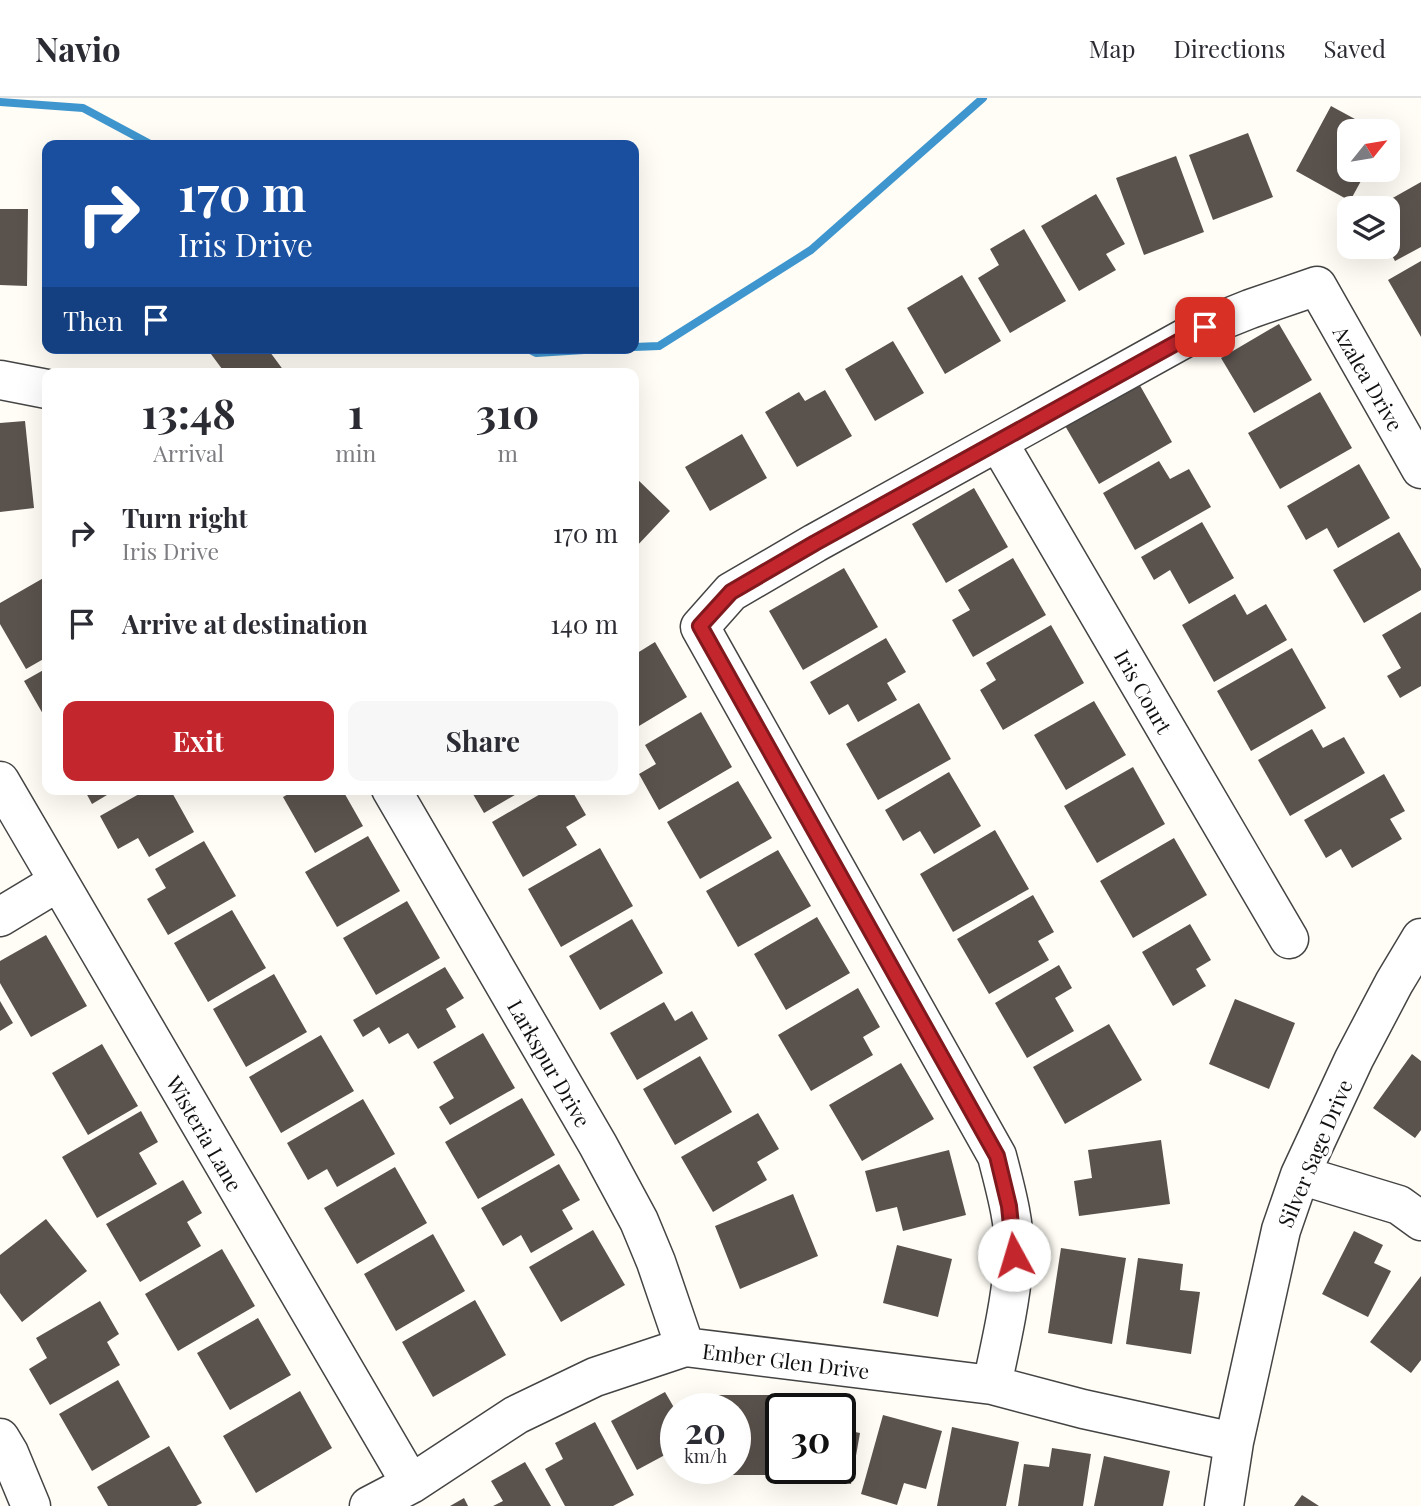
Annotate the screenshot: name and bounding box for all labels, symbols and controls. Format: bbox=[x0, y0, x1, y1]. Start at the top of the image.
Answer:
text: Navio bbox=[35, 26, 121, 70]
text: Map bbox=[1089, 32, 1135, 64]
text: Directions bbox=[1173, 32, 1286, 64]
text: Saved bbox=[1324, 32, 1386, 64]
north arrow bbox=[1337, 119, 1400, 182]
map controls bbox=[1337, 119, 1400, 259]
text: 170 m bbox=[178, 159, 306, 224]
icon: right bbox=[63, 168, 154, 259]
button: layers bbox=[1337, 196, 1400, 259]
text: Iris Drive bbox=[178, 222, 313, 265]
pin bbox=[1175, 297, 1235, 357]
icon: arrive bbox=[137, 301, 175, 339]
text: Then bbox=[63, 303, 123, 338]
icon: arrive bbox=[1186, 308, 1224, 346]
street label: Azalea Drive bbox=[1327, 319, 1410, 436]
text: 13:48 bbox=[142, 384, 236, 440]
text: 1 bbox=[348, 384, 364, 440]
text: 310 bbox=[476, 384, 539, 440]
text: Arrival bbox=[153, 437, 224, 468]
text: min bbox=[335, 437, 376, 468]
text: m bbox=[497, 437, 518, 468]
text: Turn right bbox=[122, 500, 248, 535]
icon: right bbox=[63, 514, 101, 552]
text: 170 m bbox=[553, 515, 618, 550]
text: Iris Drive bbox=[122, 535, 219, 566]
icon: arrive bbox=[63, 605, 101, 643]
text: Arrive at destination bbox=[122, 606, 368, 641]
text: 140 m bbox=[550, 606, 618, 641]
street label: Iris Court bbox=[1109, 644, 1179, 738]
button: Exit bbox=[63, 701, 334, 781]
button: Share bbox=[348, 701, 618, 781]
street label: Larkspur Drive bbox=[502, 994, 598, 1132]
street label: Wisteria Lane bbox=[160, 1069, 249, 1196]
street label: Silver Sage Drive bbox=[1270, 1075, 1358, 1231]
position arrow bbox=[977, 1218, 1051, 1292]
street label: Ember Glen Drive bbox=[701, 1336, 871, 1384]
speed limit sign: 30 bbox=[765, 1393, 856, 1484]
text: 20 bbox=[685, 1406, 726, 1453]
text: km/h bbox=[684, 1444, 727, 1468]

